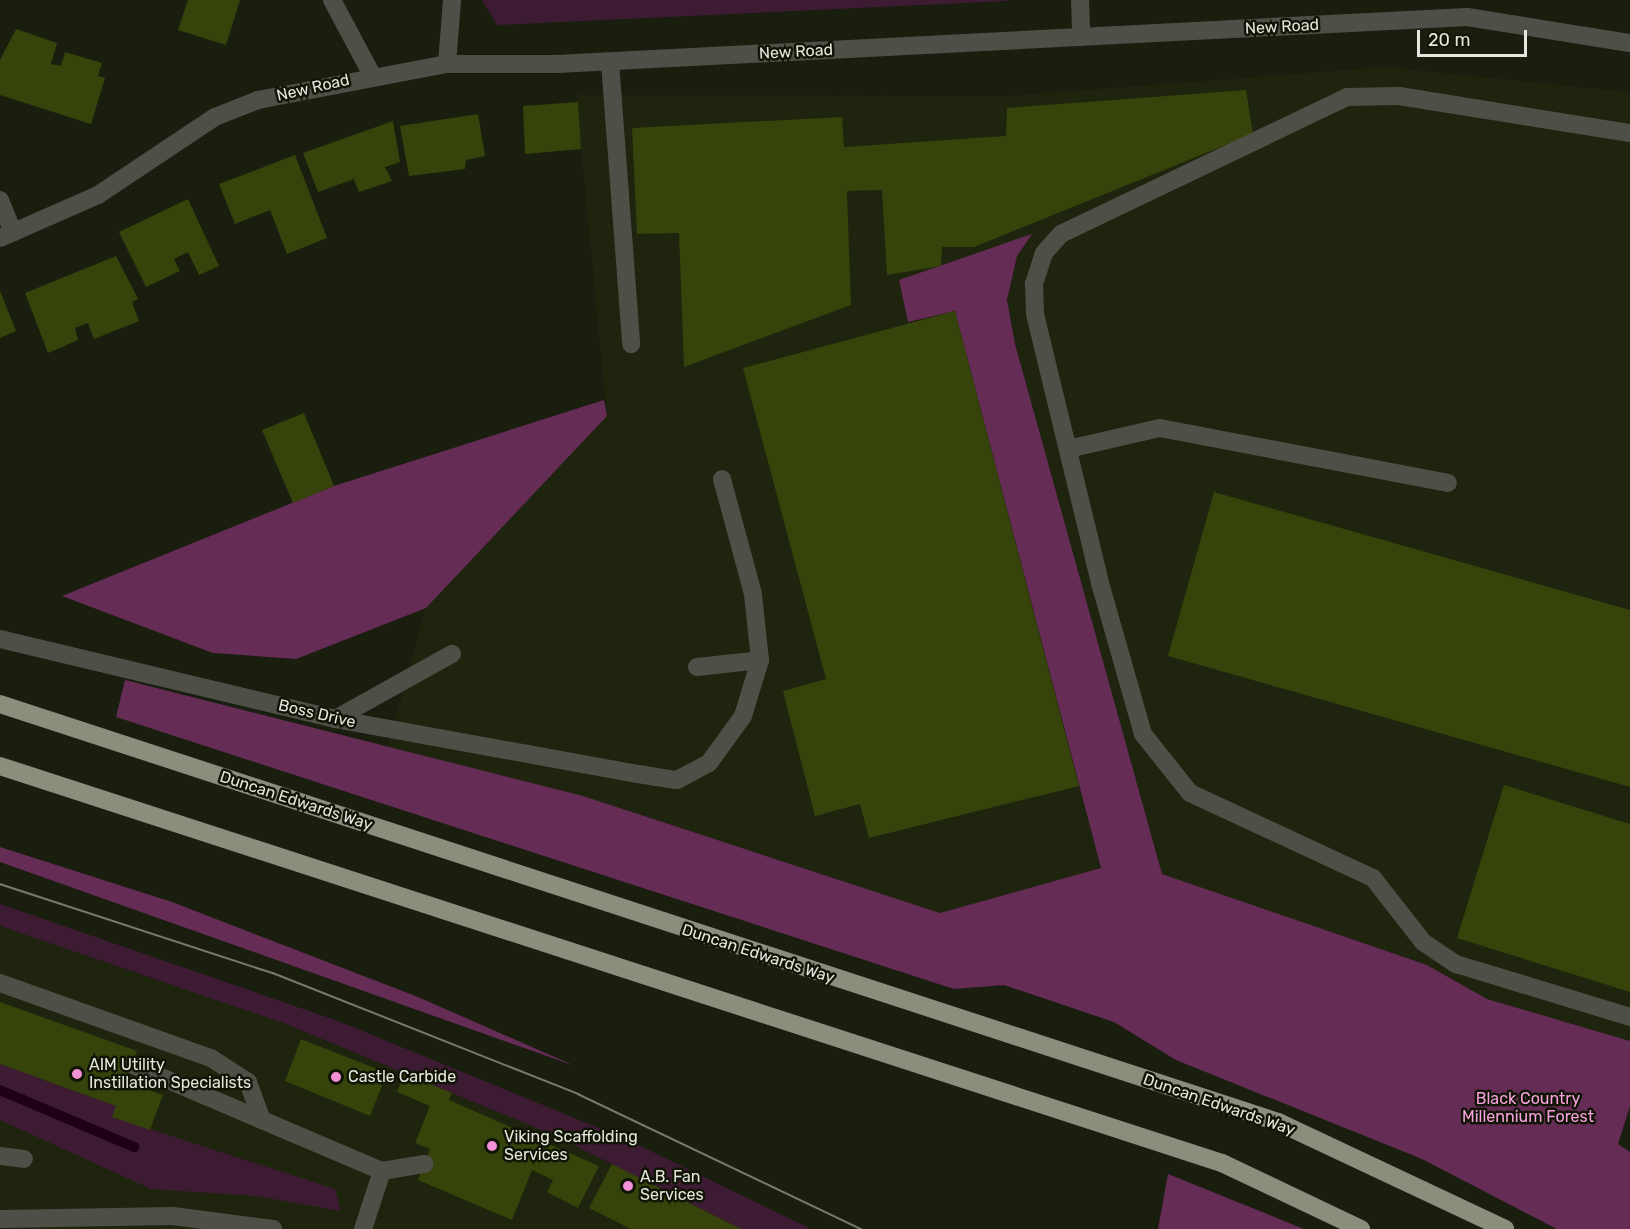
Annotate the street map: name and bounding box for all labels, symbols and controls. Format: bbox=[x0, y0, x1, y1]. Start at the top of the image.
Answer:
street label: New Road bbox=[1244, 15, 1320, 39]
scale bar bbox=[1420, 18, 1530, 56]
text: 20 m bbox=[1428, 29, 1470, 51]
street label: New Road bbox=[758, 40, 834, 64]
street label: New Road bbox=[275, 70, 351, 106]
street label: Boss Drive bbox=[277, 696, 357, 732]
street label: Duncan Edwards Way bbox=[217, 767, 375, 835]
street label: Duncan Edwards Way bbox=[679, 920, 837, 988]
place label: AIM Utility Instillation Specialists bbox=[89, 1055, 251, 1093]
marker: AIM Utility Instillation Specialists bbox=[70, 1067, 84, 1081]
place label: Castle Carbide bbox=[348, 1067, 456, 1087]
marker: Castle Carbide bbox=[329, 1070, 343, 1084]
street label: Duncan Edwards Way bbox=[1140, 1070, 1298, 1140]
park label: Black Country Millennium Forest bbox=[1462, 1089, 1594, 1127]
place label: Viking Scaffolding Services bbox=[504, 1127, 638, 1165]
marker: Viking Scaffolding Services bbox=[485, 1139, 499, 1153]
place label: A.B. Fan Services bbox=[640, 1167, 704, 1205]
marker: A.B. Fan Services bbox=[621, 1179, 635, 1193]

